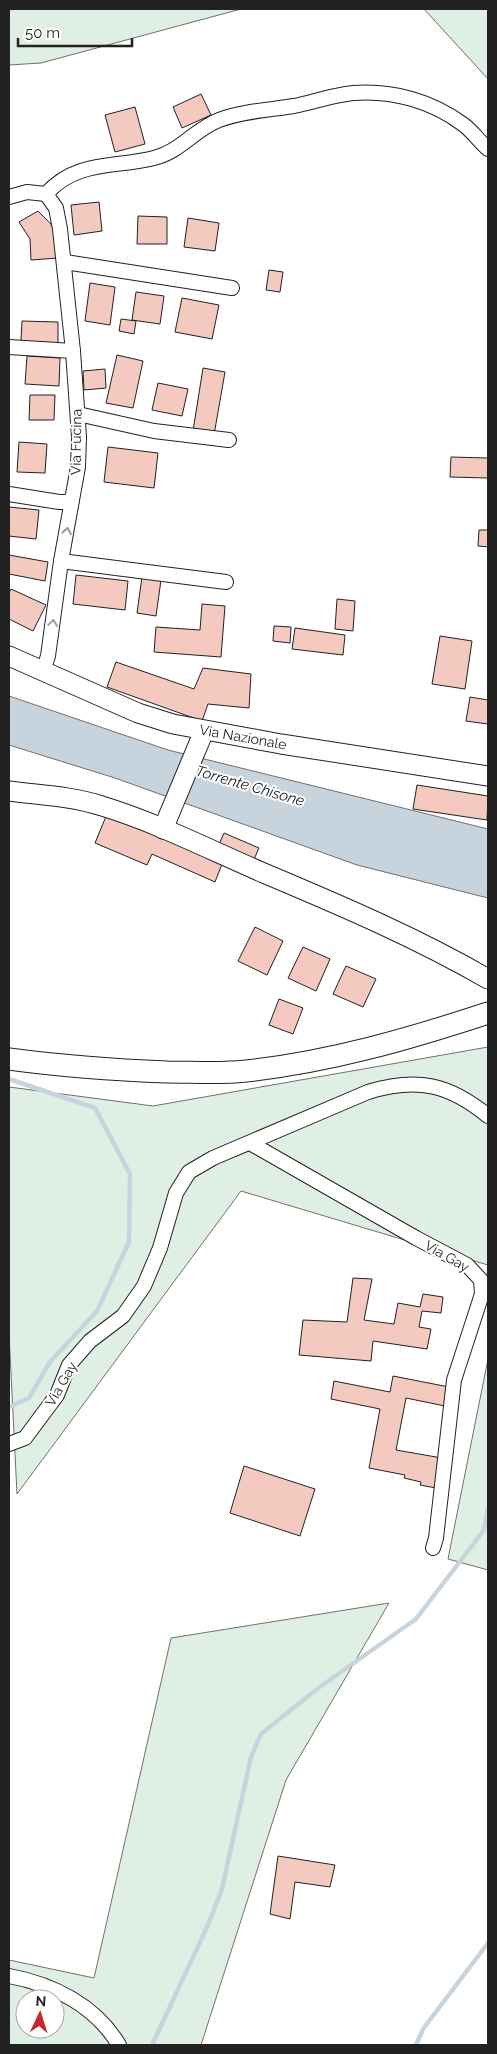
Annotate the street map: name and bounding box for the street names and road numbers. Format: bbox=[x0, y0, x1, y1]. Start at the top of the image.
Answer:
street label: Via Fucina bbox=[67, 409, 85, 475]
street label: Via Nazionale bbox=[198, 721, 288, 753]
street label: Via Gay bbox=[422, 1237, 472, 1275]
street label: Via Gay bbox=[42, 1359, 80, 1409]

